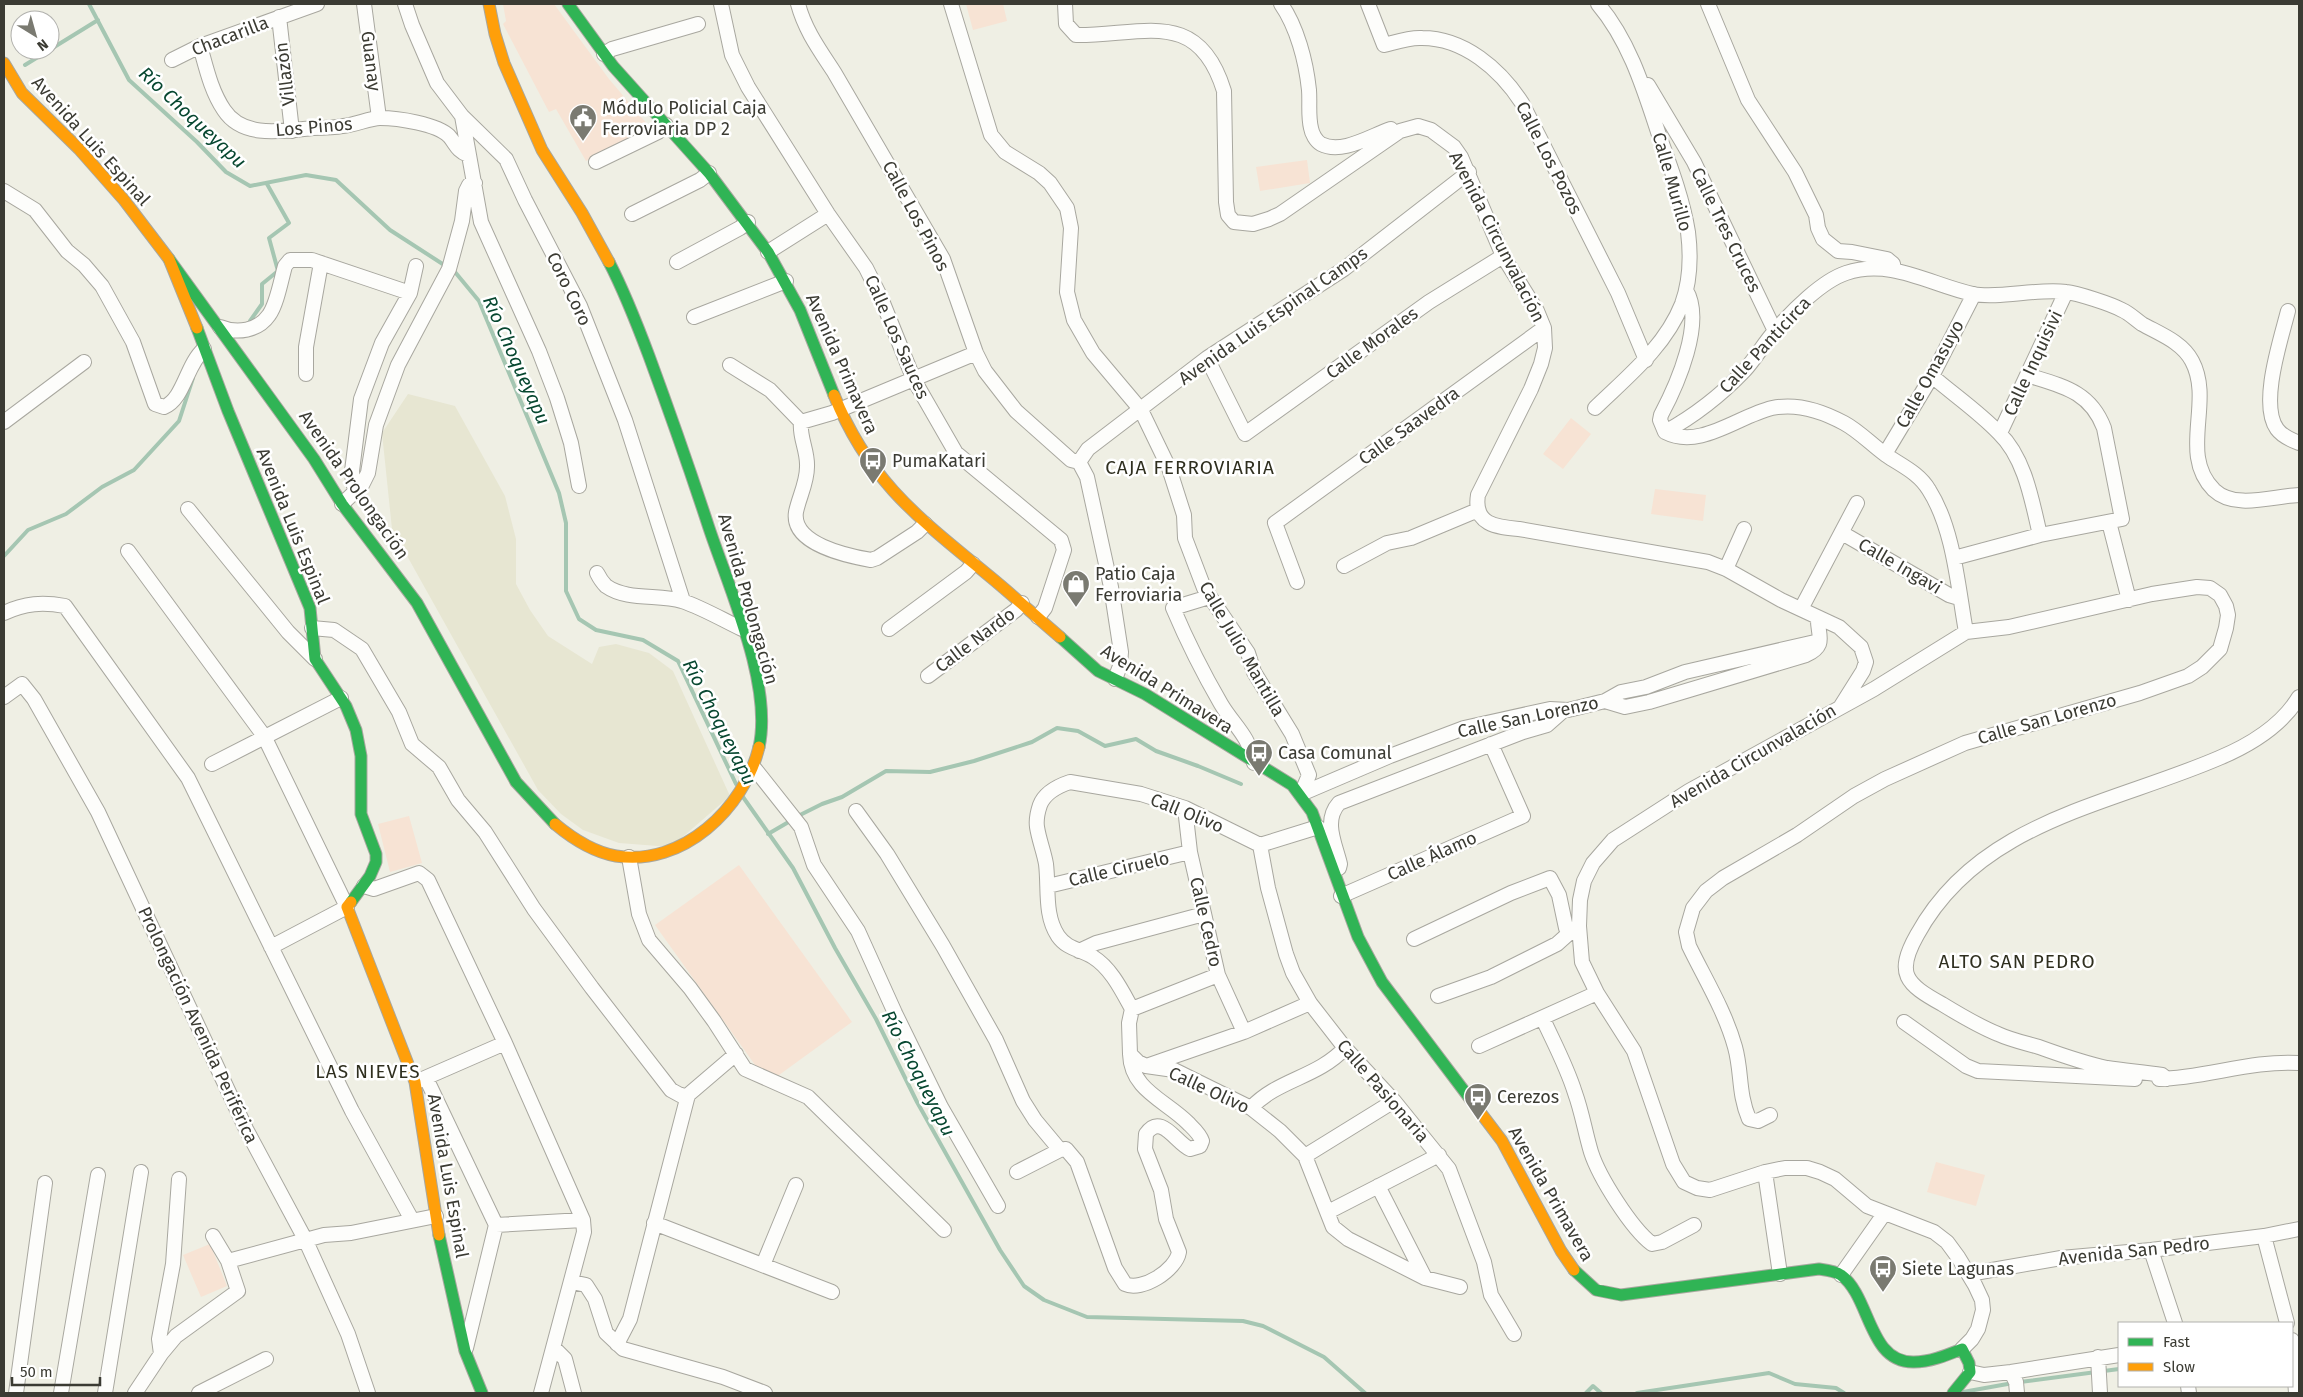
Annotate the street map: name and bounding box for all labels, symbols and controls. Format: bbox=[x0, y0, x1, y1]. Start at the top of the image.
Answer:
north arrow bbox=[10, 10, 60, 60]
street label: Chacarilla bbox=[188, 11, 272, 61]
street label: Guanay bbox=[356, 30, 386, 93]
text: N bbox=[34, 35, 51, 55]
street label: Villazón bbox=[270, 41, 300, 107]
water label: Río Choqueyapu bbox=[134, 62, 251, 173]
street label: Avenida Luis Espinal bbox=[27, 72, 155, 210]
place label: Módulo Policial Caja Ferroviaria DP 2 bbox=[602, 97, 767, 140]
street label: Calle Los Pozos bbox=[1511, 98, 1587, 218]
public building icon: Módulo Policial Caja Ferroviaria DP 2 bbox=[568, 103, 598, 142]
street label: Los Pinos bbox=[275, 113, 353, 141]
street label: Calle Murillo bbox=[1647, 130, 1697, 234]
street label: Avenida Circunvalación bbox=[1444, 148, 1550, 326]
street label: Calle Los Pinos bbox=[878, 157, 954, 275]
street label: Calle Tres Cruces bbox=[1686, 164, 1766, 296]
street label: Avenida Luis Espinal Camps bbox=[1174, 242, 1372, 390]
street label: Coro Coro bbox=[542, 249, 596, 329]
street label: Calle Los Sauces bbox=[860, 272, 934, 402]
street label: Avenida Primavera bbox=[801, 290, 883, 438]
water label: Río Choqueyapu bbox=[478, 292, 555, 428]
street label: Calle Panticirca bbox=[1715, 292, 1815, 398]
street label: Calle Morales bbox=[1322, 302, 1422, 384]
street label: Calle Inquisivi bbox=[1999, 307, 2067, 419]
street label: Calle Omasuyo bbox=[1891, 316, 1969, 432]
street label: Calle Saavedra bbox=[1354, 382, 1464, 470]
street label: Avenida Prolongación bbox=[294, 406, 414, 564]
street label: Avenida Luis Espinal bbox=[252, 445, 334, 607]
bus stop icon: PumaKatari bbox=[858, 446, 888, 485]
place label: PumaKatari bbox=[892, 450, 986, 472]
district label: CAJA FERROVIARIA bbox=[1105, 456, 1275, 479]
street label: Avenida Prolongación bbox=[713, 511, 783, 687]
street label: Calle Ingavi bbox=[1854, 533, 1946, 599]
place label: Patio Caja Ferroviaria bbox=[1095, 563, 1182, 606]
shop icon: Patio Caja Ferroviaria bbox=[1061, 569, 1091, 608]
street label: Calle Julio Mantilla bbox=[1194, 578, 1290, 720]
street label: Calle Nardo bbox=[931, 603, 1019, 677]
street label: Avenida Primavera bbox=[1097, 639, 1237, 739]
water label: Río Choqueyapu bbox=[678, 655, 761, 789]
street label: Calle San Lorenzo bbox=[1975, 689, 2119, 749]
street label: Calle San Lorenzo bbox=[1456, 691, 1600, 743]
street label: Avenida Circunvalación bbox=[1666, 699, 1840, 813]
bus stop icon: Casa Comunal bbox=[1244, 738, 1274, 777]
place label: Casa Comunal bbox=[1278, 742, 1392, 764]
street label: Call Olivo bbox=[1147, 788, 1227, 838]
street label: Calle Álamo bbox=[1383, 826, 1480, 886]
street label: Calle Ciruelo bbox=[1067, 847, 1171, 891]
street label: Calle Cedro bbox=[1185, 875, 1227, 969]
street label: Prolongación Avenida Periférica bbox=[133, 903, 263, 1147]
district label: ALTO SAN PEDRO bbox=[1938, 950, 2096, 973]
water label: Río Choqueyapu bbox=[877, 1006, 960, 1140]
street label: Calle Pasionaria bbox=[1332, 1035, 1434, 1147]
district label: LAS NIEVES bbox=[315, 1060, 421, 1083]
street label: Calle Olivo bbox=[1165, 1062, 1253, 1118]
bus stop icon: Cerezos bbox=[1463, 1082, 1493, 1121]
place label: Cerezos bbox=[1497, 1086, 1559, 1108]
street label: Avenida Luis Espinal bbox=[423, 1092, 473, 1260]
street label: Avenida Primavera bbox=[1504, 1123, 1598, 1265]
street label: Avenida San Pedro bbox=[2057, 1232, 2211, 1270]
bus stop icon: Siete Lagunas bbox=[1868, 1254, 1898, 1293]
place label: Siete Lagunas bbox=[1902, 1258, 2014, 1280]
legend bbox=[2118, 1322, 2293, 1387]
text: Fast bbox=[2163, 1333, 2190, 1351]
scale bar bbox=[12, 1354, 100, 1386]
text: Slow bbox=[2163, 1358, 2195, 1376]
text: 50 m bbox=[20, 1363, 53, 1381]

